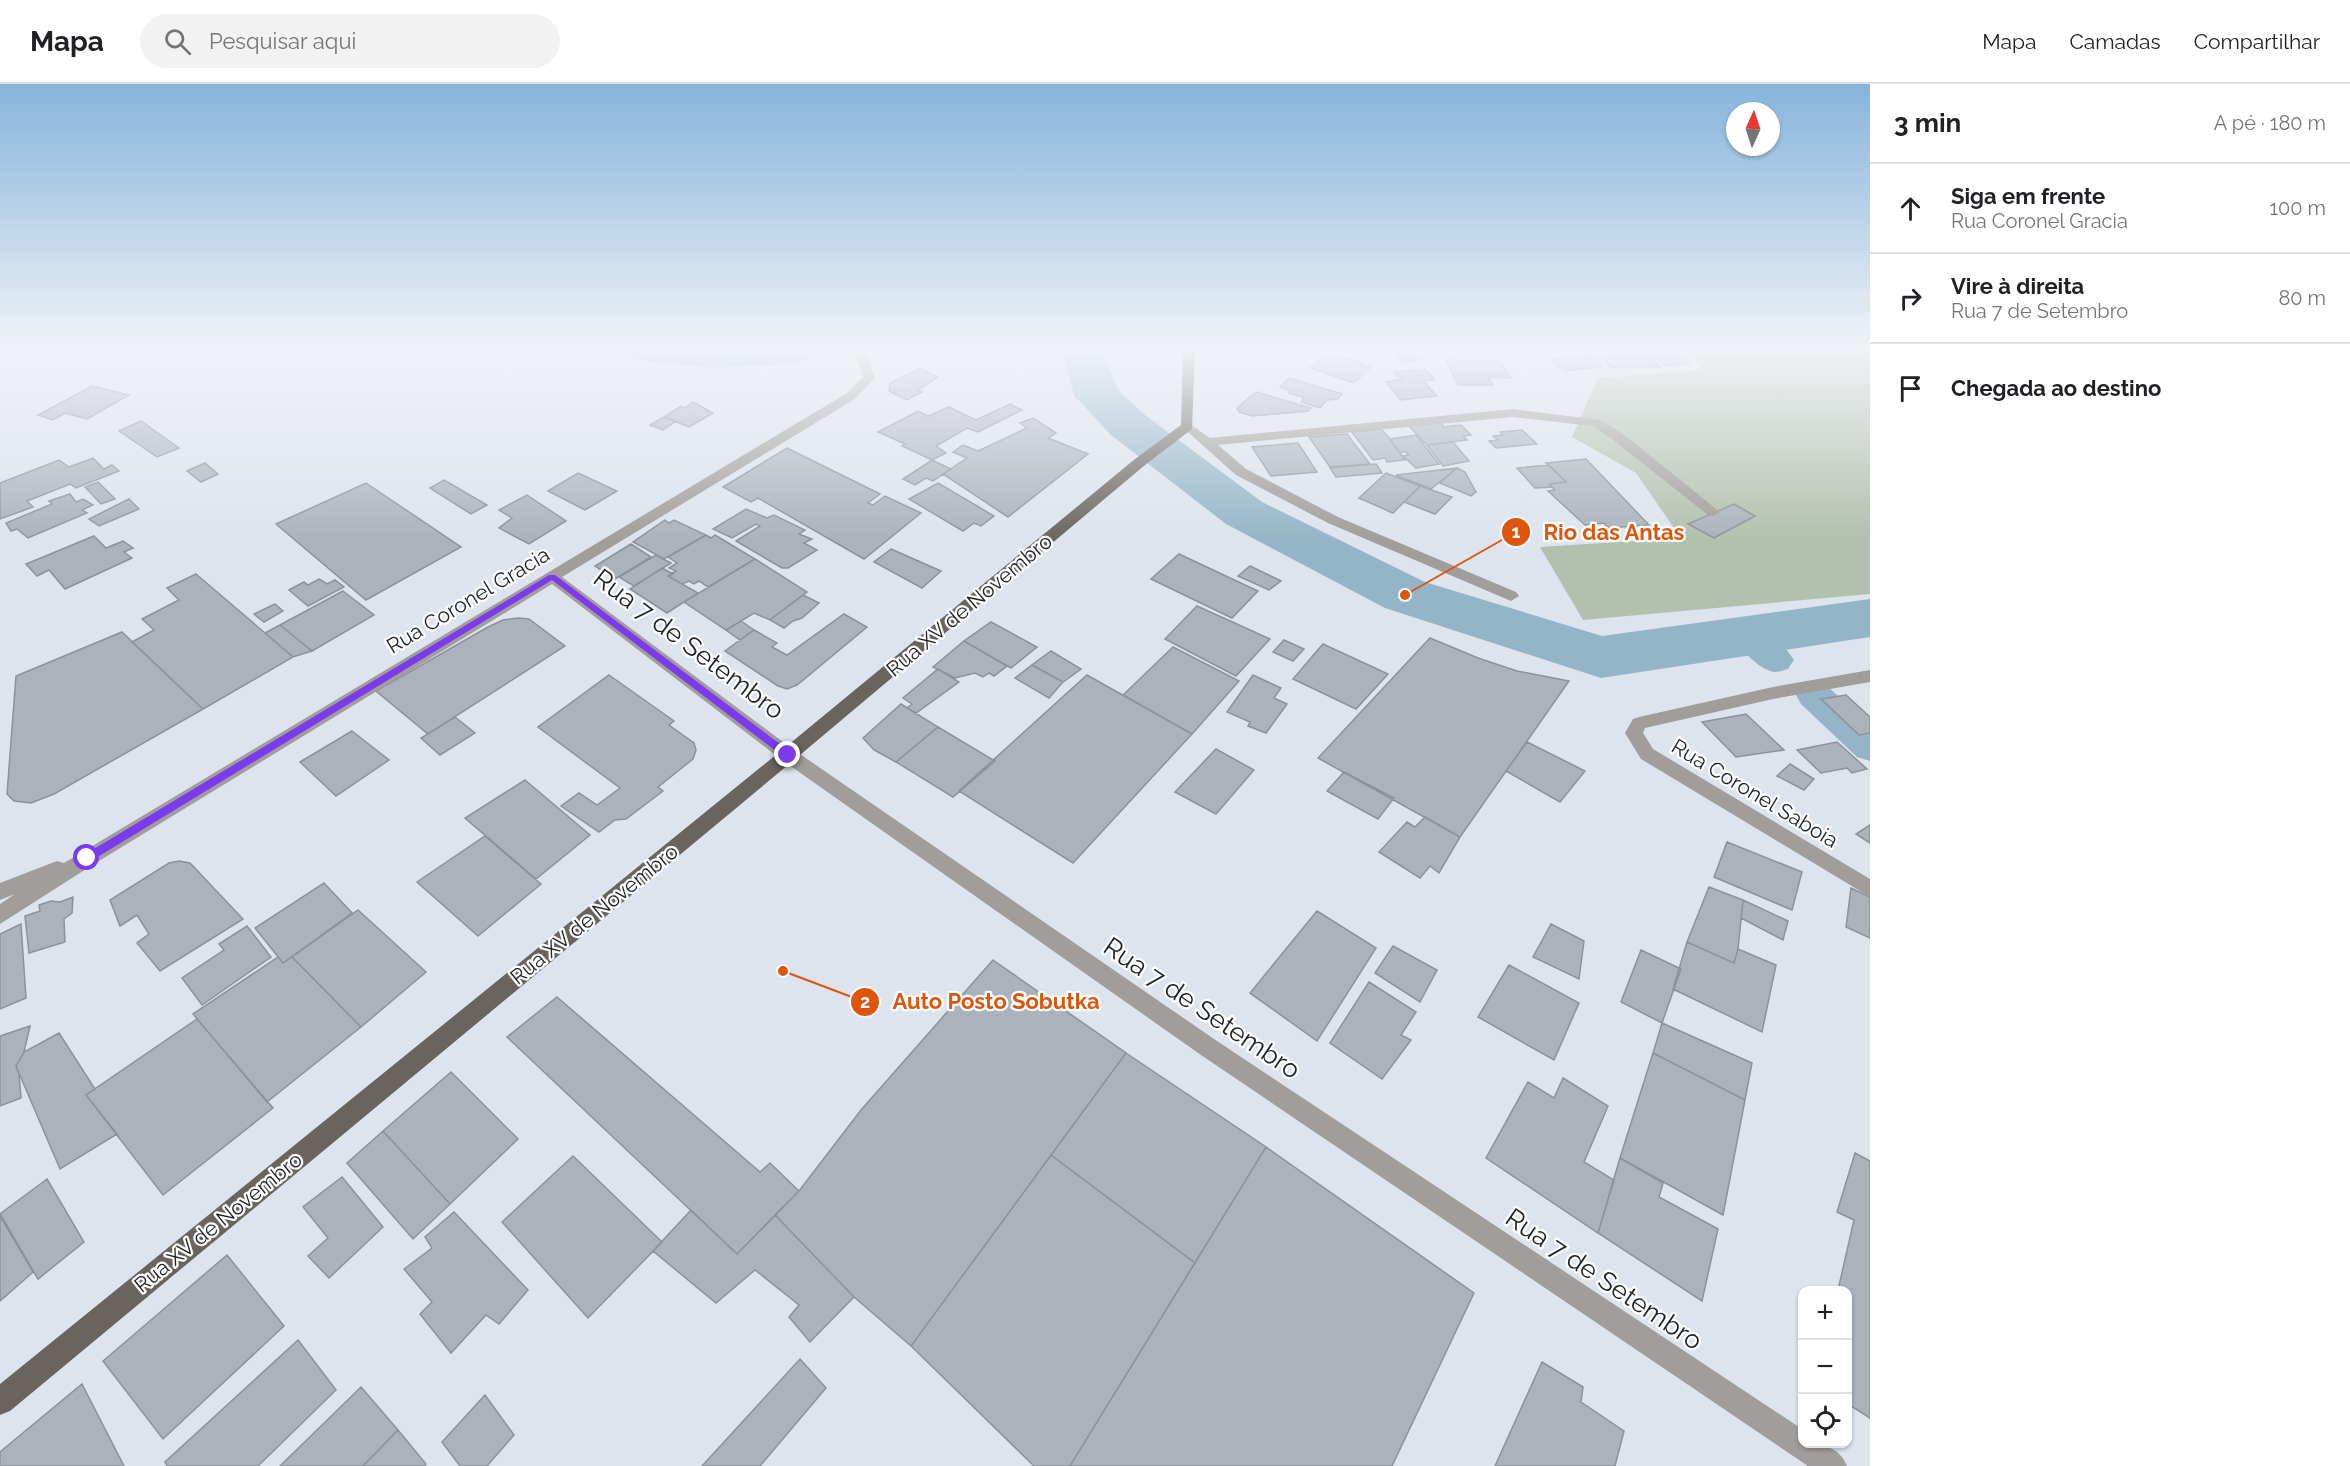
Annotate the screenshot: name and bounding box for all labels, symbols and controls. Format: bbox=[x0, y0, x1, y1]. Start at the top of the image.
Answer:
search box bbox=[140, 14, 560, 68]
text: Mapa bbox=[30, 25, 104, 58]
icon: search bbox=[161, 25, 194, 58]
text: Pesquisar aqui bbox=[209, 28, 356, 54]
text: Mapa bbox=[1982, 29, 2036, 54]
text: Camadas bbox=[2069, 29, 2161, 54]
text: Compartilhar bbox=[2194, 29, 2320, 54]
north arrow bbox=[1726, 102, 1780, 156]
text: 3 min bbox=[1894, 108, 1961, 138]
text: A pé · 180 m bbox=[2214, 111, 2326, 135]
text: Siga em frente bbox=[1951, 183, 2105, 209]
icon: ahead bbox=[1894, 192, 1927, 225]
text: 100 m bbox=[2269, 196, 2326, 220]
text: Rua Coronel Gracia bbox=[1951, 209, 2128, 233]
text: Vire à direita bbox=[1951, 273, 2084, 299]
icon: right bbox=[1894, 282, 1927, 315]
text: 80 m bbox=[2278, 286, 2326, 310]
text: Rua 7 de Setembro bbox=[1951, 299, 2128, 323]
icon: arrive bbox=[1894, 372, 1927, 405]
text: Chegada ao destino bbox=[1951, 375, 2161, 401]
callout: Rio das Antas bbox=[1501, 512, 1697, 552]
text: Rio das Antas bbox=[1544, 519, 1685, 545]
text: 1 bbox=[1512, 521, 1521, 542]
street label: Rua XV de Novembro bbox=[881, 528, 1057, 682]
street label: Rua Coronel Gracia bbox=[382, 541, 554, 659]
street label: Rua 7 de Setembro bbox=[588, 563, 790, 725]
street label: Rua Coronel Saboia bbox=[1667, 733, 1843, 853]
route end bbox=[774, 741, 800, 767]
street label: Rua XV de Novembro bbox=[505, 839, 683, 989]
route start bbox=[73, 844, 99, 870]
street label: Rua 7 de Setembro bbox=[1098, 931, 1306, 1085]
callout: Auto Posto Sobutka bbox=[850, 982, 1111, 1022]
text: Auto Posto Sobutka bbox=[892, 988, 1100, 1014]
text: 2 bbox=[860, 991, 870, 1012]
street label: Rua XV de Novembro bbox=[129, 1147, 307, 1297]
street label: Rua 7 de Setembro bbox=[1500, 1202, 1708, 1356]
map controls bbox=[1798, 1286, 1852, 1448]
button: + bbox=[1798, 1286, 1852, 1340]
button: − bbox=[1798, 1340, 1852, 1394]
button: locate bbox=[1798, 1394, 1852, 1448]

